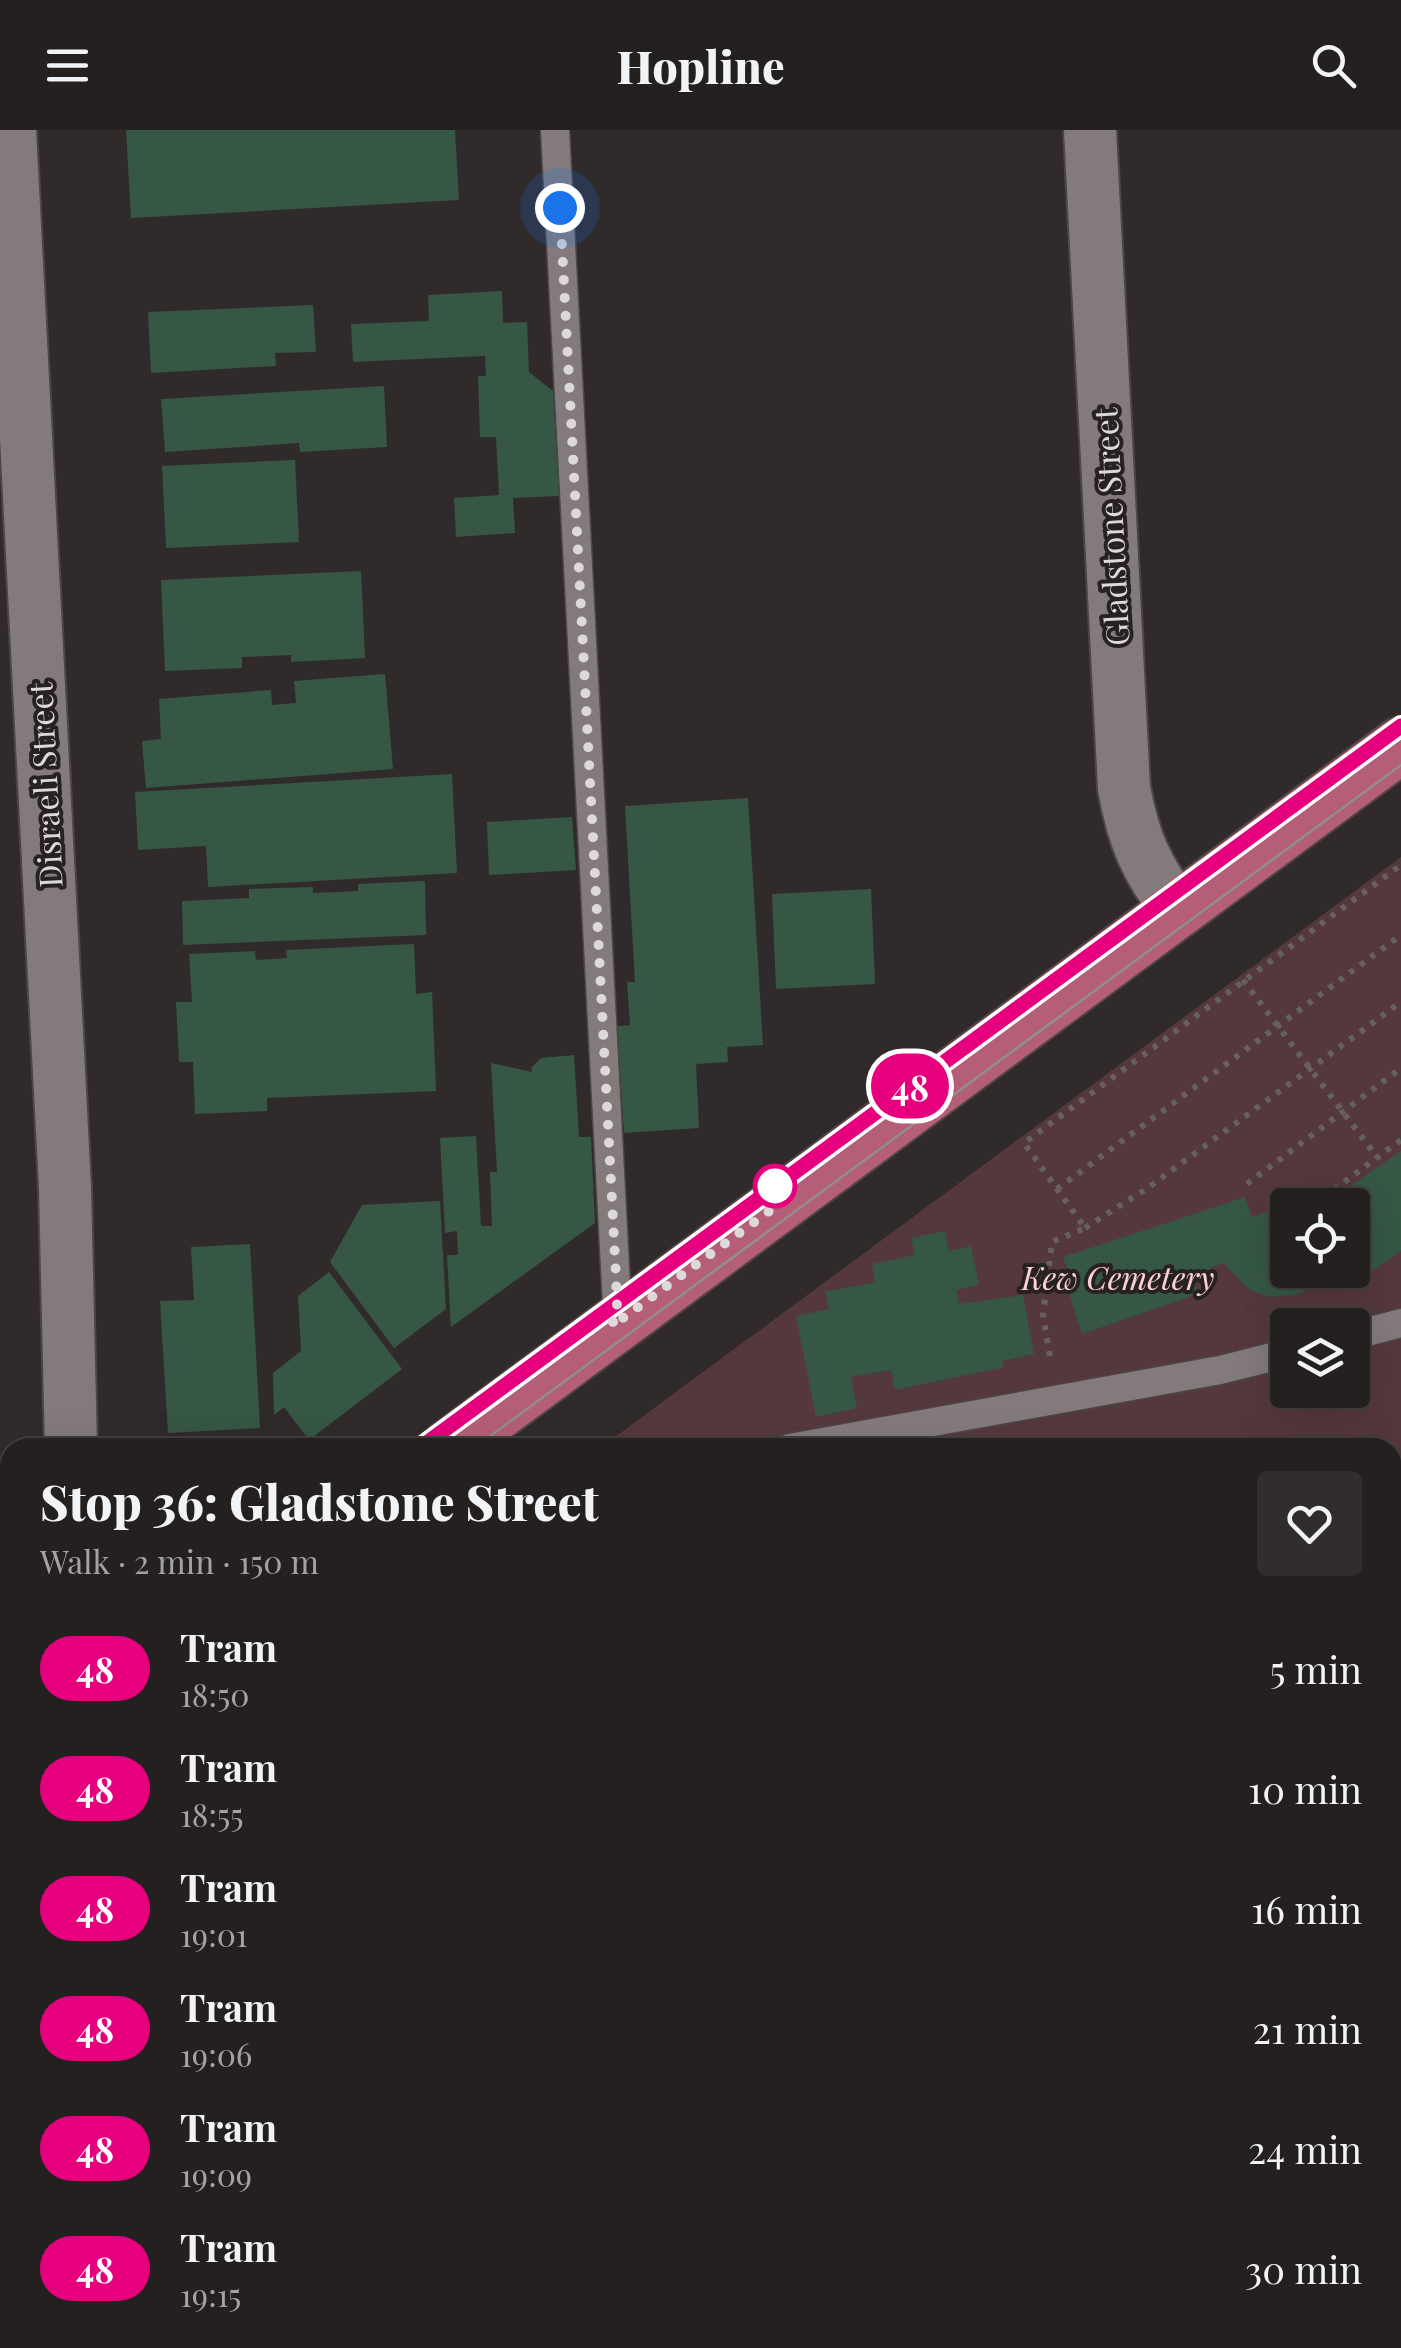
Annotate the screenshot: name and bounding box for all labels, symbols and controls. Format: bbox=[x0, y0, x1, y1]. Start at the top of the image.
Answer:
text: Hopline bbox=[616, 35, 785, 95]
icon: menu bbox=[40, 38, 95, 93]
icon: search bbox=[1306, 38, 1361, 93]
your location bbox=[535, 183, 585, 233]
street label: Gladstone Street bbox=[1082, 406, 1138, 647]
street label: Disraeli Street bbox=[17, 681, 71, 889]
line badge: 48 bbox=[865, 1054, 955, 1118]
text: 48 bbox=[891, 1063, 929, 1110]
unlabelled marker bbox=[754, 1165, 796, 1207]
map controls bbox=[1270, 1188, 1370, 1408]
button: locate bbox=[1270, 1188, 1370, 1288]
park label: Kew Cemetery bbox=[1020, 1255, 1215, 1298]
button: layers bbox=[1270, 1308, 1370, 1408]
text: Stop 36: Gladstone Street bbox=[40, 1469, 598, 1533]
button: heart bbox=[1257, 1471, 1362, 1576]
text: Walk · 2 min · 150 m bbox=[40, 1539, 319, 1582]
text: Tram bbox=[180, 1621, 277, 1672]
text: 5 min bbox=[1270, 1643, 1362, 1694]
text: 48 bbox=[76, 1645, 114, 1692]
text: 18:50 bbox=[180, 1672, 249, 1715]
text: Tram bbox=[180, 1741, 277, 1792]
text: 10 min bbox=[1248, 1763, 1362, 1814]
text: 48 bbox=[76, 1765, 114, 1812]
text: 18:55 bbox=[180, 1792, 244, 1835]
text: Tram bbox=[180, 1861, 277, 1912]
text: 16 min bbox=[1251, 1883, 1362, 1934]
text: 48 bbox=[76, 1885, 114, 1932]
text: 19:01 bbox=[180, 1912, 248, 1955]
text: Tram bbox=[180, 1981, 277, 2032]
text: 21 min bbox=[1253, 2003, 1362, 2054]
text: 48 bbox=[76, 2005, 114, 2052]
text: 19:06 bbox=[180, 2032, 252, 2075]
text: Tram bbox=[180, 2101, 277, 2152]
text: 24 min bbox=[1248, 2123, 1362, 2174]
text: 48 bbox=[76, 2125, 114, 2172]
text: 19:09 bbox=[180, 2152, 252, 2195]
text: Tram bbox=[180, 2221, 277, 2272]
text: 30 min bbox=[1245, 2243, 1362, 2294]
text: 48 bbox=[76, 2245, 114, 2292]
text: 19:15 bbox=[180, 2272, 241, 2315]

